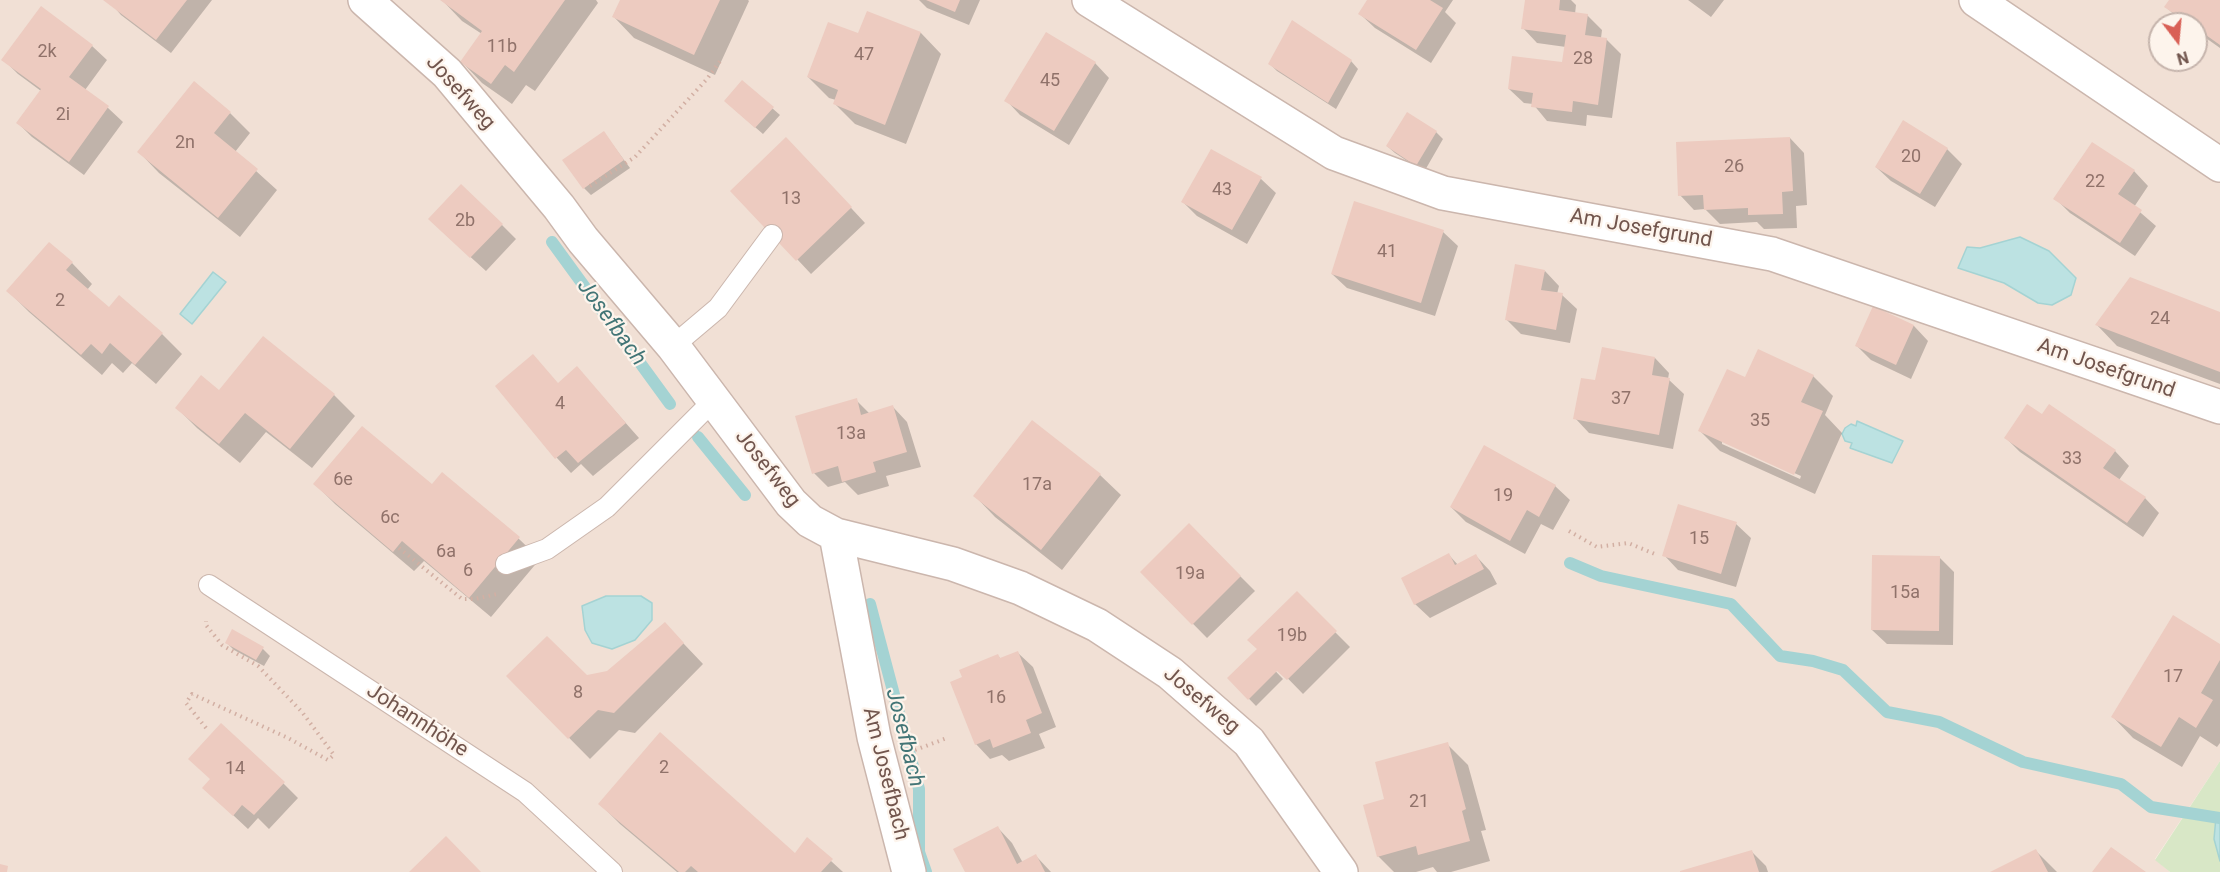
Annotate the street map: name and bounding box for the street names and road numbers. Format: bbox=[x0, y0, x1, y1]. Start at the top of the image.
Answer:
street label: Josefweg bbox=[420, 51, 500, 135]
street label: Am Josefgrund bbox=[1568, 204, 1714, 254]
street label: Am Josefgrund bbox=[2034, 334, 2178, 404]
street label: Josefweg bbox=[729, 425, 805, 513]
street label: Josefweg bbox=[1158, 662, 1244, 740]
street label: Johannhöhe bbox=[361, 679, 473, 763]
street label: Am Josefbach bbox=[856, 705, 914, 843]

